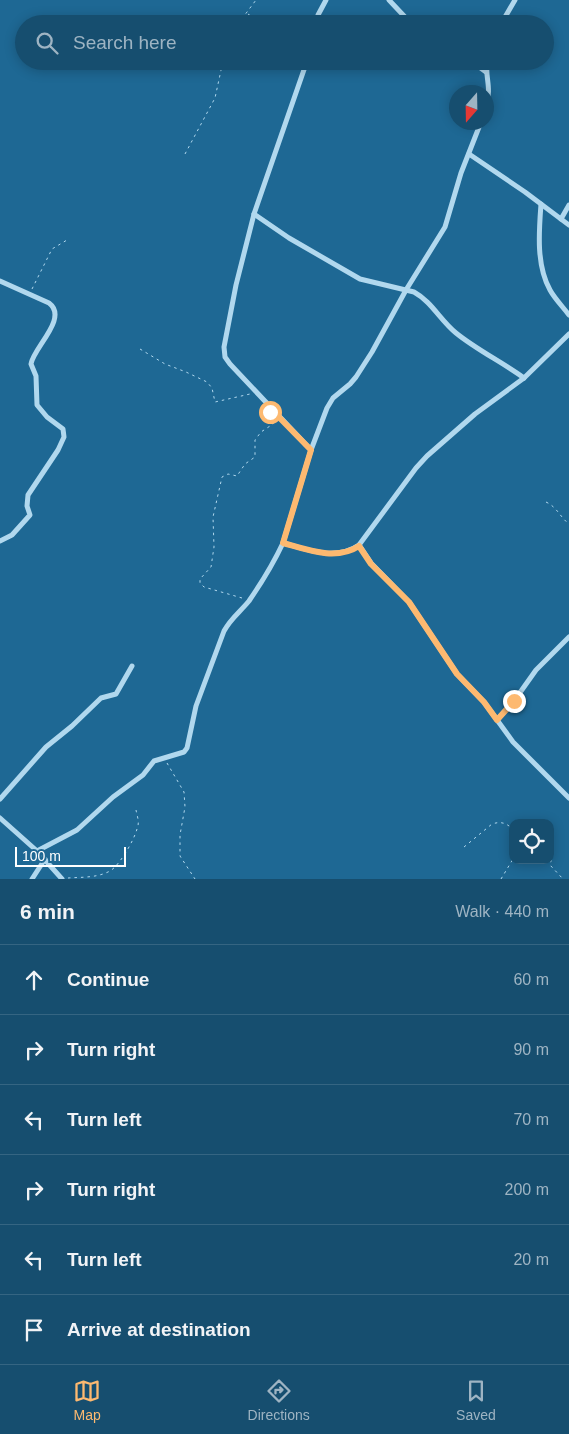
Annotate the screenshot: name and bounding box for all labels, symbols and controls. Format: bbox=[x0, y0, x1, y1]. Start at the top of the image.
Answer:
search box bbox=[15, 15, 554, 70]
icon: search bbox=[33, 29, 61, 57]
text: Search here bbox=[73, 32, 177, 53]
north arrow bbox=[449, 85, 494, 130]
route start bbox=[259, 401, 282, 424]
route end bbox=[503, 690, 526, 713]
map controls bbox=[509, 819, 554, 864]
button: locate bbox=[509, 819, 554, 864]
scale bar bbox=[15, 844, 126, 867]
text: 100 m bbox=[22, 848, 61, 864]
text: 6 min bbox=[20, 900, 75, 923]
text: Walk · 440 m bbox=[455, 903, 549, 920]
icon: ahead bbox=[20, 966, 48, 994]
text: Continue bbox=[67, 969, 149, 990]
text: 60 m bbox=[513, 971, 549, 988]
icon: right bbox=[20, 1036, 48, 1064]
text: Turn right bbox=[67, 1039, 155, 1060]
text: 90 m bbox=[513, 1041, 549, 1058]
icon: left bbox=[20, 1106, 48, 1134]
text: Turn left bbox=[67, 1109, 142, 1130]
text: 70 m bbox=[513, 1111, 549, 1128]
icon: right bbox=[20, 1176, 48, 1204]
text: Turn right bbox=[67, 1179, 155, 1200]
text: 200 m bbox=[505, 1181, 549, 1198]
icon: left bbox=[20, 1246, 48, 1274]
text: Turn left bbox=[67, 1249, 142, 1270]
text: 20 m bbox=[513, 1251, 549, 1268]
icon: arrive bbox=[20, 1316, 48, 1344]
text: Arrive at destination bbox=[67, 1319, 251, 1340]
tab: Map bbox=[73, 1377, 101, 1423]
tab: Directions bbox=[248, 1377, 310, 1423]
tab: Saved bbox=[456, 1377, 496, 1423]

